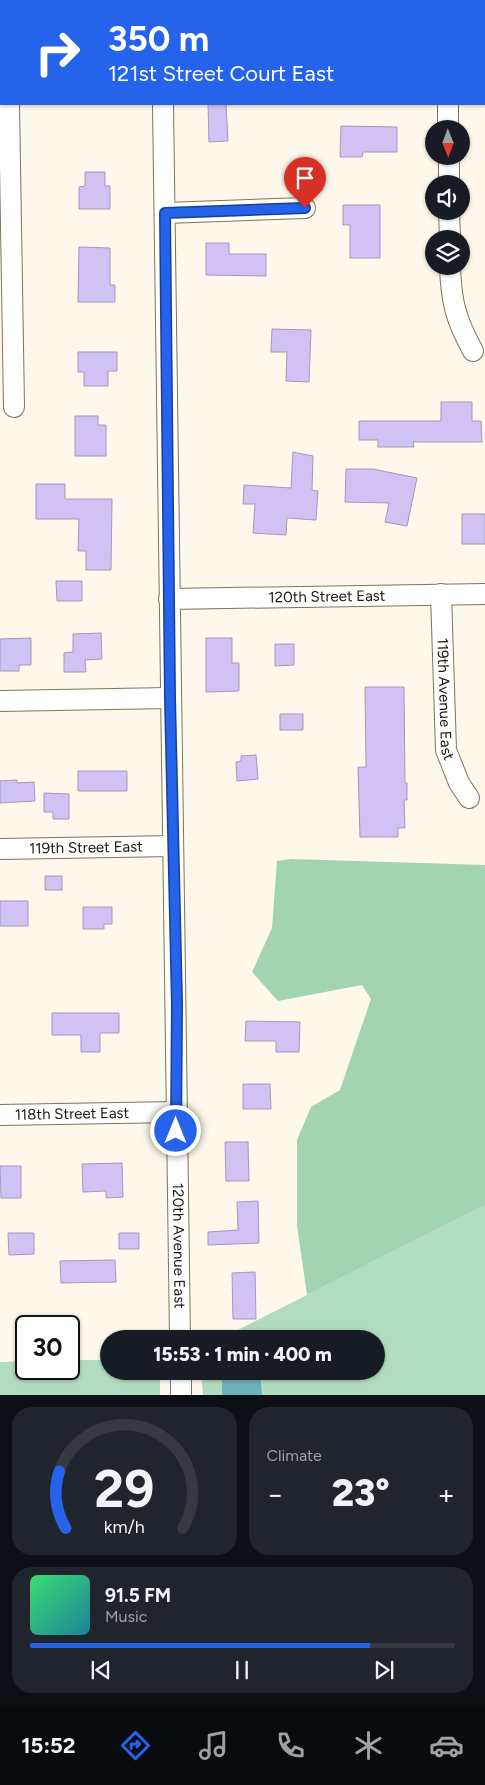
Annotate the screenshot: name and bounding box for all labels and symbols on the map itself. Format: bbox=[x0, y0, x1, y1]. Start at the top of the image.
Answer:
north arrow bbox=[425, 120, 470, 165]
pin bbox=[284, 157, 326, 208]
street label: 120th Street East bbox=[268, 587, 386, 606]
street label: 119th Avenue East bbox=[433, 637, 458, 763]
street label: 119th Street East bbox=[29, 838, 143, 857]
street label: 118th Street East bbox=[15, 1104, 130, 1124]
position arrow bbox=[149, 1104, 201, 1156]
street label: 120th Avenue East bbox=[169, 1183, 189, 1309]
speed limit sign: 30 bbox=[15, 1315, 80, 1380]

